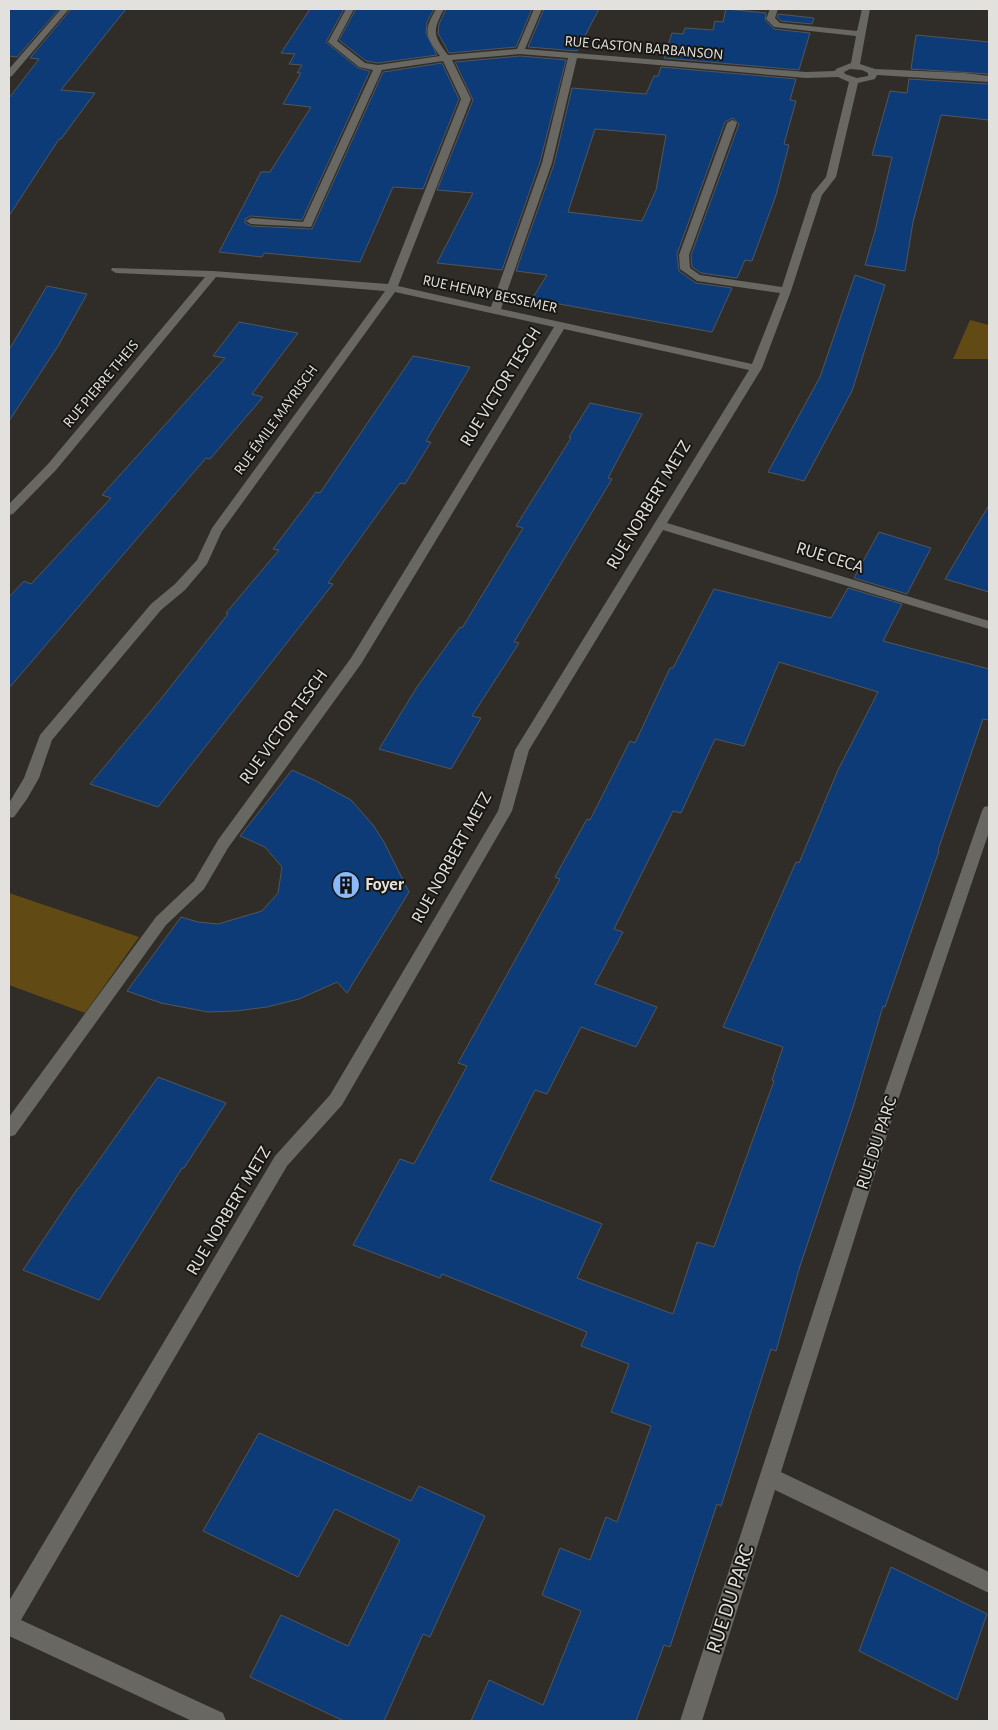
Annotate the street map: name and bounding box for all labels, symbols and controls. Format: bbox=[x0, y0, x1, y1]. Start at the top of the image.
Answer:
street label: RUE GASTON BARBANSON bbox=[564, 34, 724, 62]
street label: RUE HENRY BESSEMER bbox=[421, 272, 559, 316]
street label: RUE VICTOR TESCH bbox=[457, 324, 545, 450]
street label: RUE PIERRE THEIS bbox=[60, 338, 142, 430]
street label: RUE ÉMILE MAYRISCH bbox=[230, 361, 321, 478]
street label: RUE NORBERT METZ bbox=[604, 438, 694, 572]
street label: RUE CECA bbox=[794, 539, 867, 577]
street label: RUE VICTOR TESCH bbox=[237, 666, 331, 788]
street label: RUE NORBERT METZ bbox=[409, 790, 495, 926]
building icon: Foyer bbox=[331, 870, 361, 900]
place label: Foyer bbox=[365, 876, 405, 894]
street label: RUE DU PARC bbox=[854, 1094, 900, 1192]
street label: RUE NORBERT METZ bbox=[184, 1144, 274, 1278]
street label: RUE DU PARC bbox=[703, 1542, 757, 1656]

